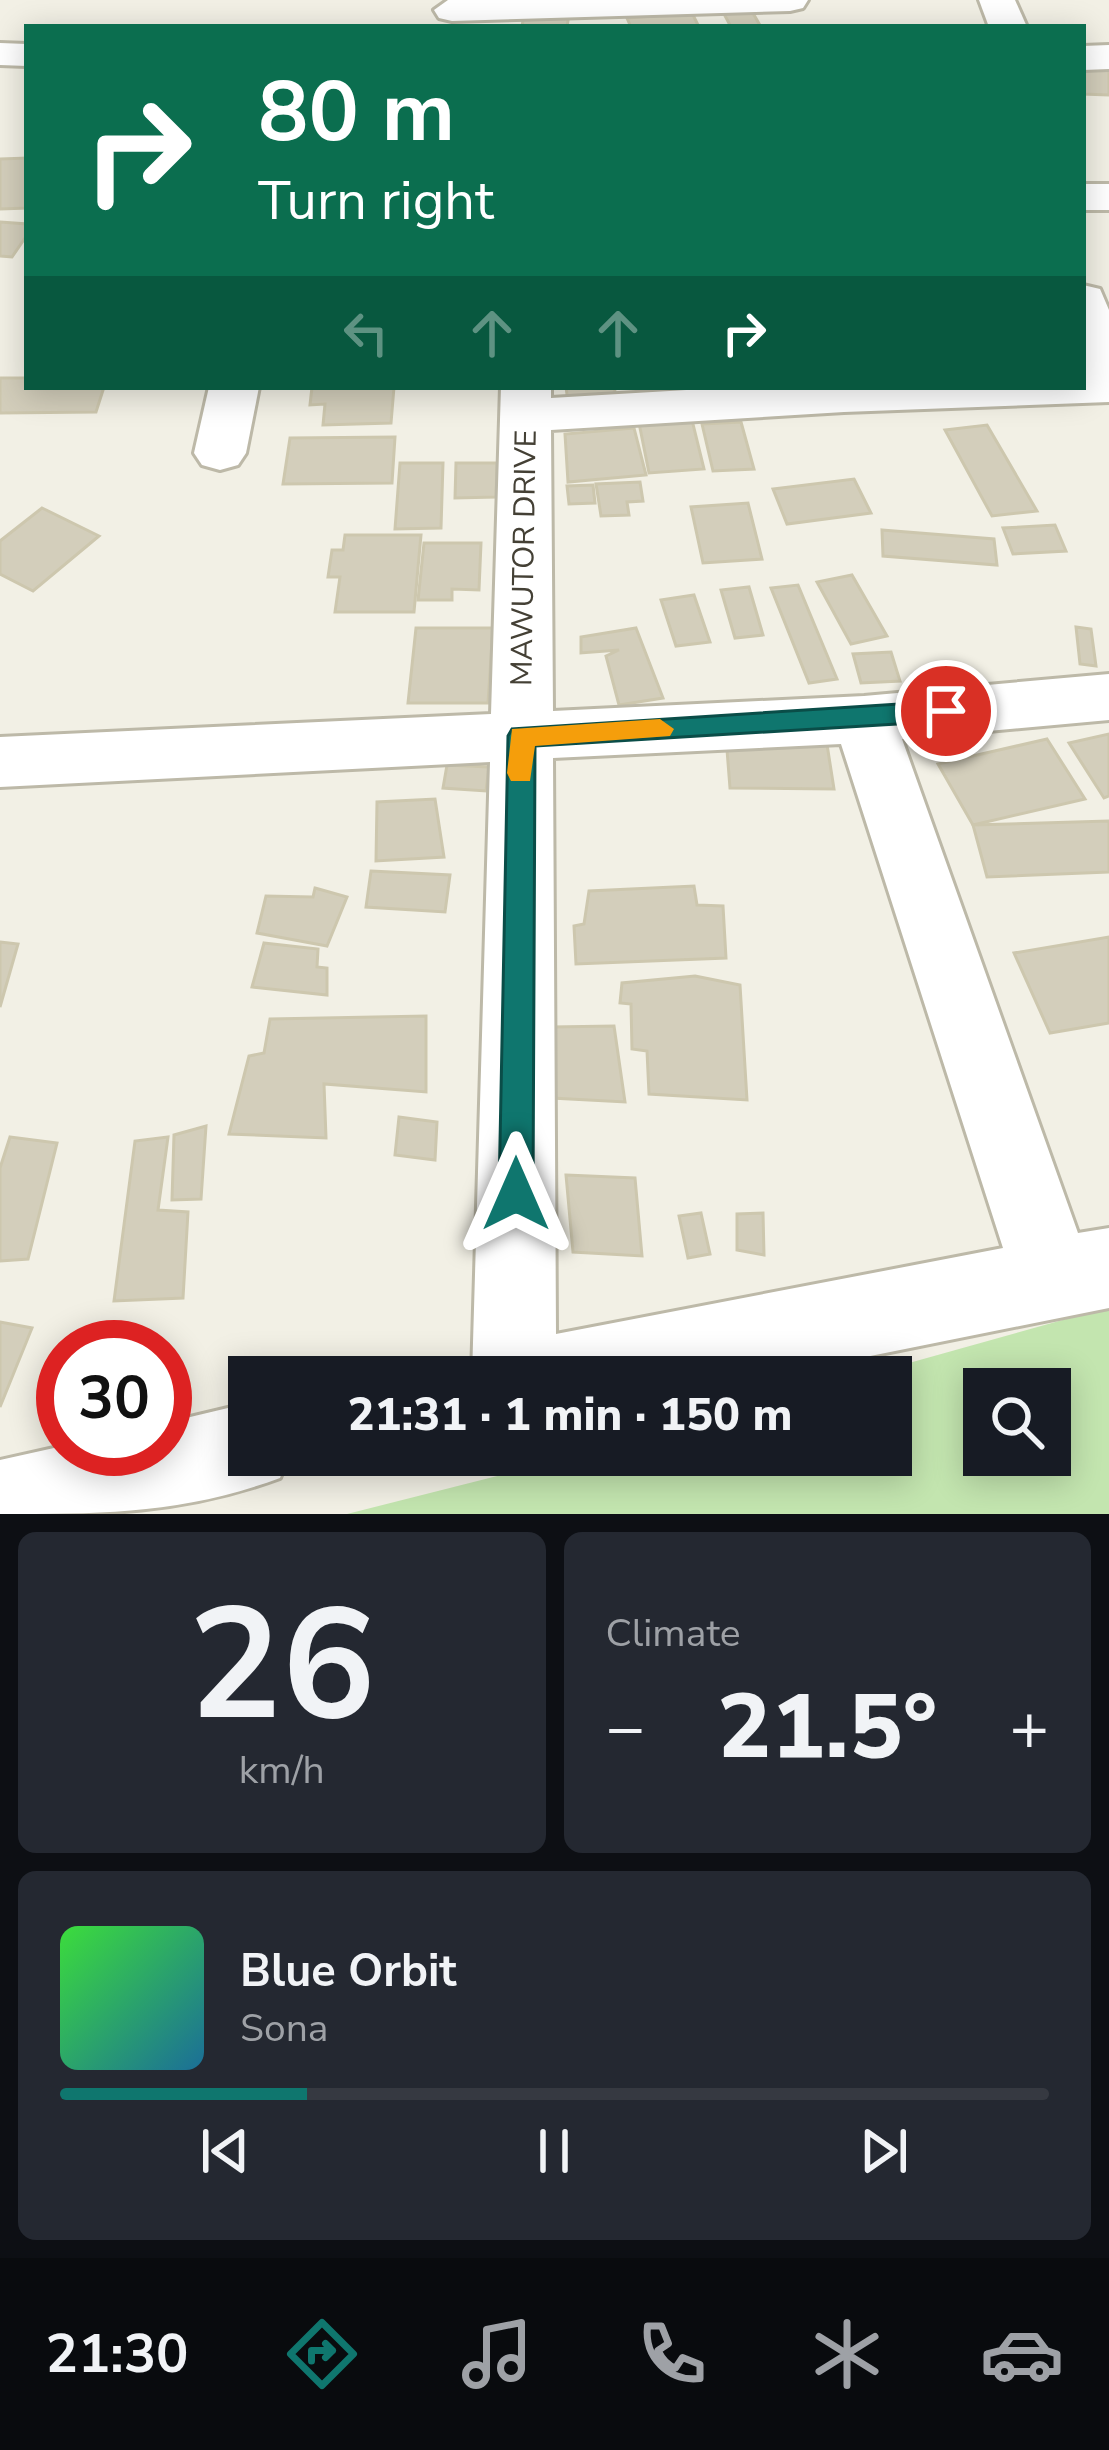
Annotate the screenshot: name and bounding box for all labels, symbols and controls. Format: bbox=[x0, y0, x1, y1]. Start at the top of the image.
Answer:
text: 80 m bbox=[258, 55, 455, 170]
icon: right bbox=[60, 72, 216, 228]
text: Turn right bbox=[258, 164, 494, 238]
icon: left bbox=[333, 300, 399, 366]
icon: ahead bbox=[459, 300, 525, 366]
icon: ahead bbox=[585, 300, 651, 366]
icon: right bbox=[711, 300, 777, 366]
street label: MAWUTOR DRIVE bbox=[501, 429, 547, 687]
pin bbox=[895, 660, 997, 762]
icon: arrive bbox=[913, 678, 979, 744]
position arrow bbox=[453, 1131, 579, 1257]
speed limit sign: 30 bbox=[36, 1320, 192, 1476]
map controls bbox=[963, 1368, 1071, 1476]
button: search bbox=[963, 1368, 1071, 1476]
text: 21:31 · 1 min · 150 m bbox=[347, 1385, 793, 1446]
text: 26 bbox=[188, 1559, 375, 1772]
text: Climate bbox=[606, 1607, 741, 1660]
text: 21.5° bbox=[717, 1666, 937, 1789]
text: − bbox=[606, 1683, 645, 1773]
text: + bbox=[1009, 1683, 1049, 1773]
text: km/h bbox=[239, 1744, 325, 1797]
text: Blue Orbit bbox=[240, 1941, 457, 2002]
text: Sona bbox=[240, 2002, 329, 2055]
icon: previous bbox=[192, 2118, 258, 2184]
icon: pause bbox=[521, 2118, 587, 2184]
icon: next bbox=[851, 2118, 917, 2184]
icon: directions bbox=[280, 2312, 364, 2396]
icon: music bbox=[455, 2312, 539, 2396]
icon: phone bbox=[630, 2312, 714, 2396]
icon: climate bbox=[805, 2312, 889, 2396]
icon: car bbox=[980, 2312, 1064, 2396]
text: 21:30 bbox=[46, 2317, 189, 2391]

